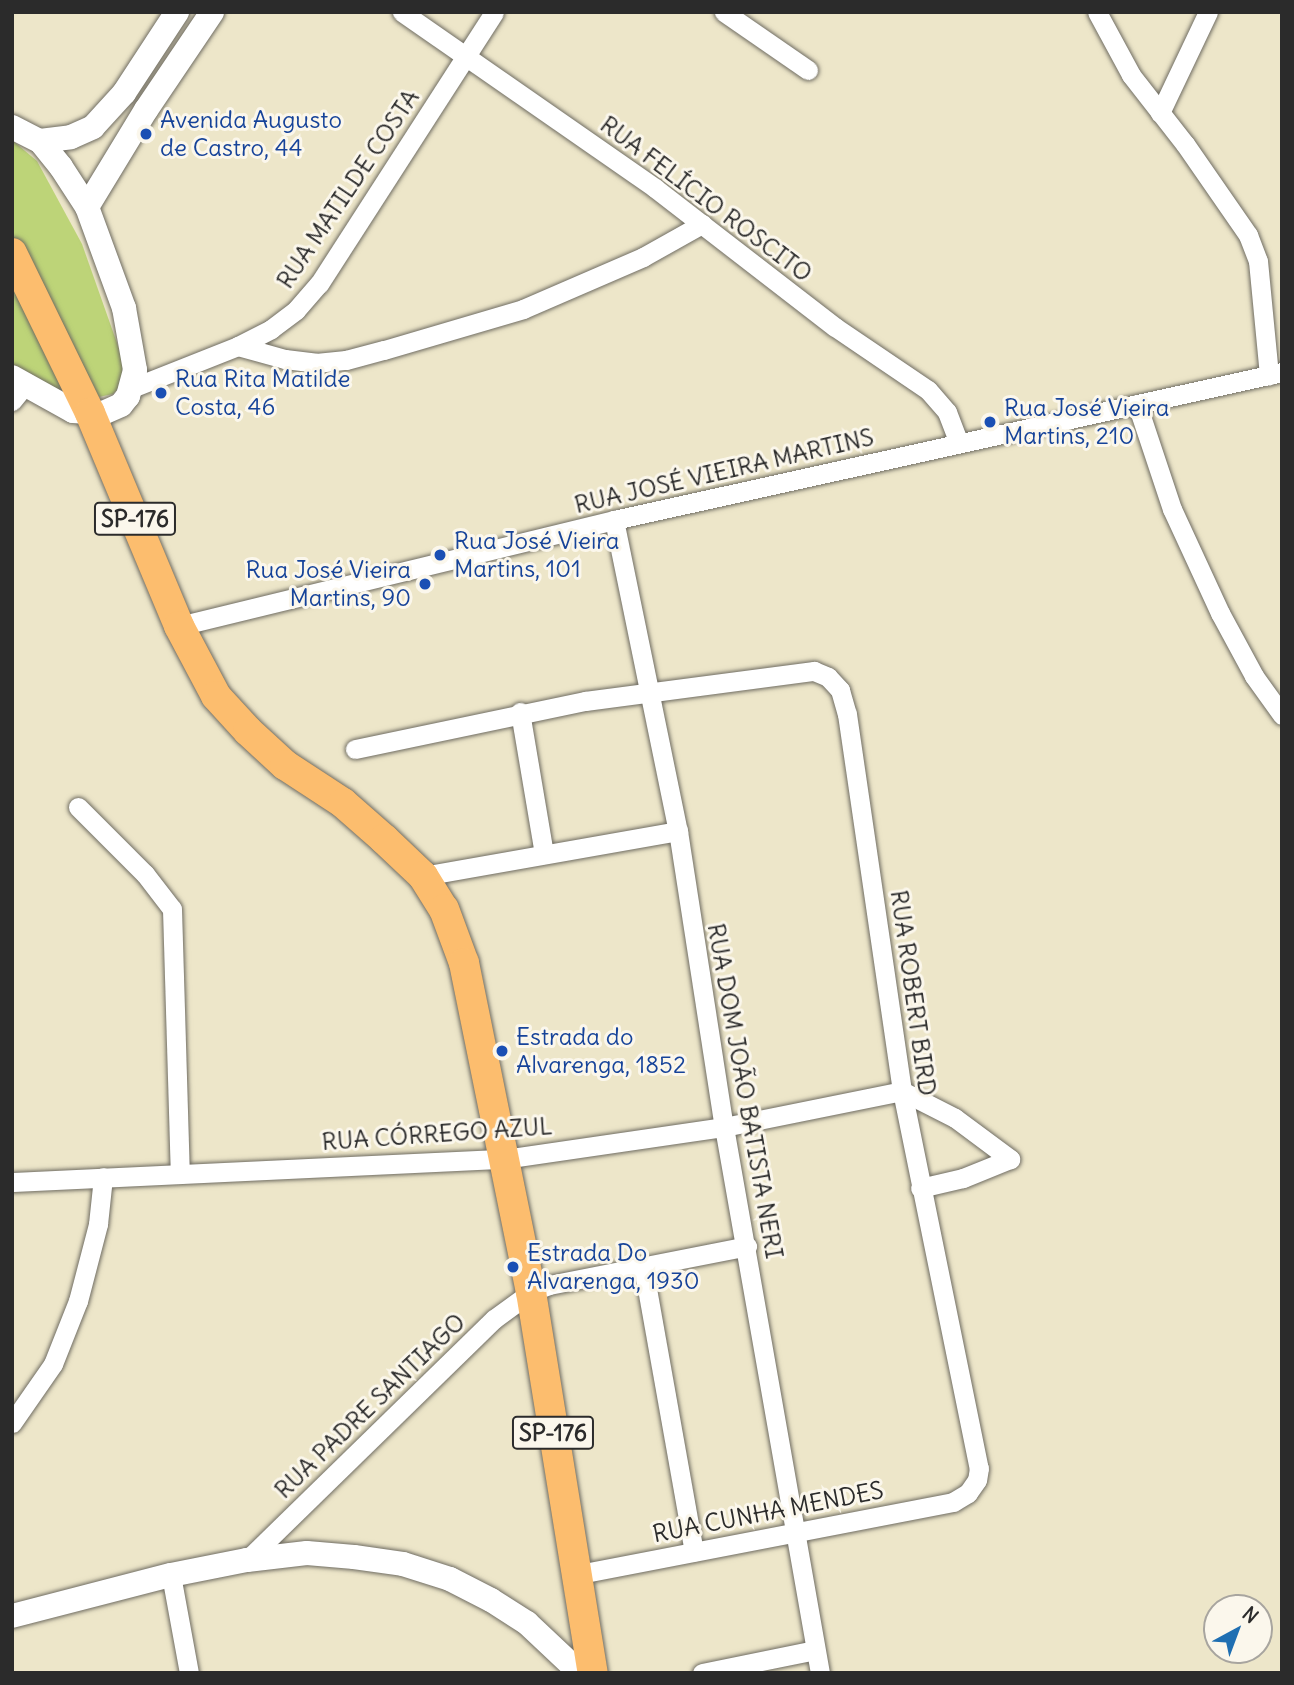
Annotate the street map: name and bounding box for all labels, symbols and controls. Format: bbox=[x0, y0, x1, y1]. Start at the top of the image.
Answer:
street label: RUA MATILDE COSTA bbox=[271, 84, 425, 294]
place label: Avenida Augusto de Castro, 44 bbox=[160, 106, 342, 162]
street label: RUA FELÍCIO ROSCITO bbox=[595, 110, 817, 288]
marker: Avenida Augusto de Castro, 44 bbox=[138, 126, 154, 142]
place label: Rua Rita Matilde Costa, 46 bbox=[175, 365, 350, 421]
marker: Rua Rita Matilde Costa, 46 bbox=[153, 385, 169, 401]
place label: Rua José Vieira Martins, 210 bbox=[1004, 394, 1170, 450]
marker: Rua José Vieira Martins, 210 bbox=[982, 414, 998, 430]
street label: RUA JOSÉ VIEIRA MARTINS bbox=[572, 423, 876, 519]
road number: SP-176 bbox=[93, 499, 177, 538]
place label: Rua José Vieira Martins, 101 bbox=[454, 527, 620, 583]
marker: Rua José Vieira Martins, 101 bbox=[432, 547, 448, 563]
place label: Rua José Vieira Martins, 90 bbox=[245, 556, 411, 612]
marker: Rua José Vieira Martins, 90 bbox=[417, 576, 433, 592]
street label: RUA ROBERT BIRD bbox=[884, 888, 942, 1098]
street label: RUA DOM JOÃO BATISTA NERI bbox=[701, 921, 789, 1261]
place label: Estrada do Alvarenga, 1852 bbox=[516, 1023, 686, 1079]
marker: Estrada do Alvarenga, 1852 bbox=[494, 1043, 510, 1059]
street label: RUA CÓRREGO AZUL bbox=[321, 1112, 553, 1156]
place label: Estrada Do Alvarenga, 1930 bbox=[527, 1239, 700, 1295]
marker: Estrada Do Alvarenga, 1930 bbox=[505, 1259, 521, 1275]
street label: RUA PADRE SANTIAGO bbox=[269, 1308, 471, 1504]
road number: SP-176 bbox=[511, 1414, 595, 1452]
street label: RUA CUNHA MENDES bbox=[650, 1476, 886, 1548]
north arrow bbox=[1203, 1594, 1273, 1664]
text: N bbox=[1238, 1601, 1263, 1628]

